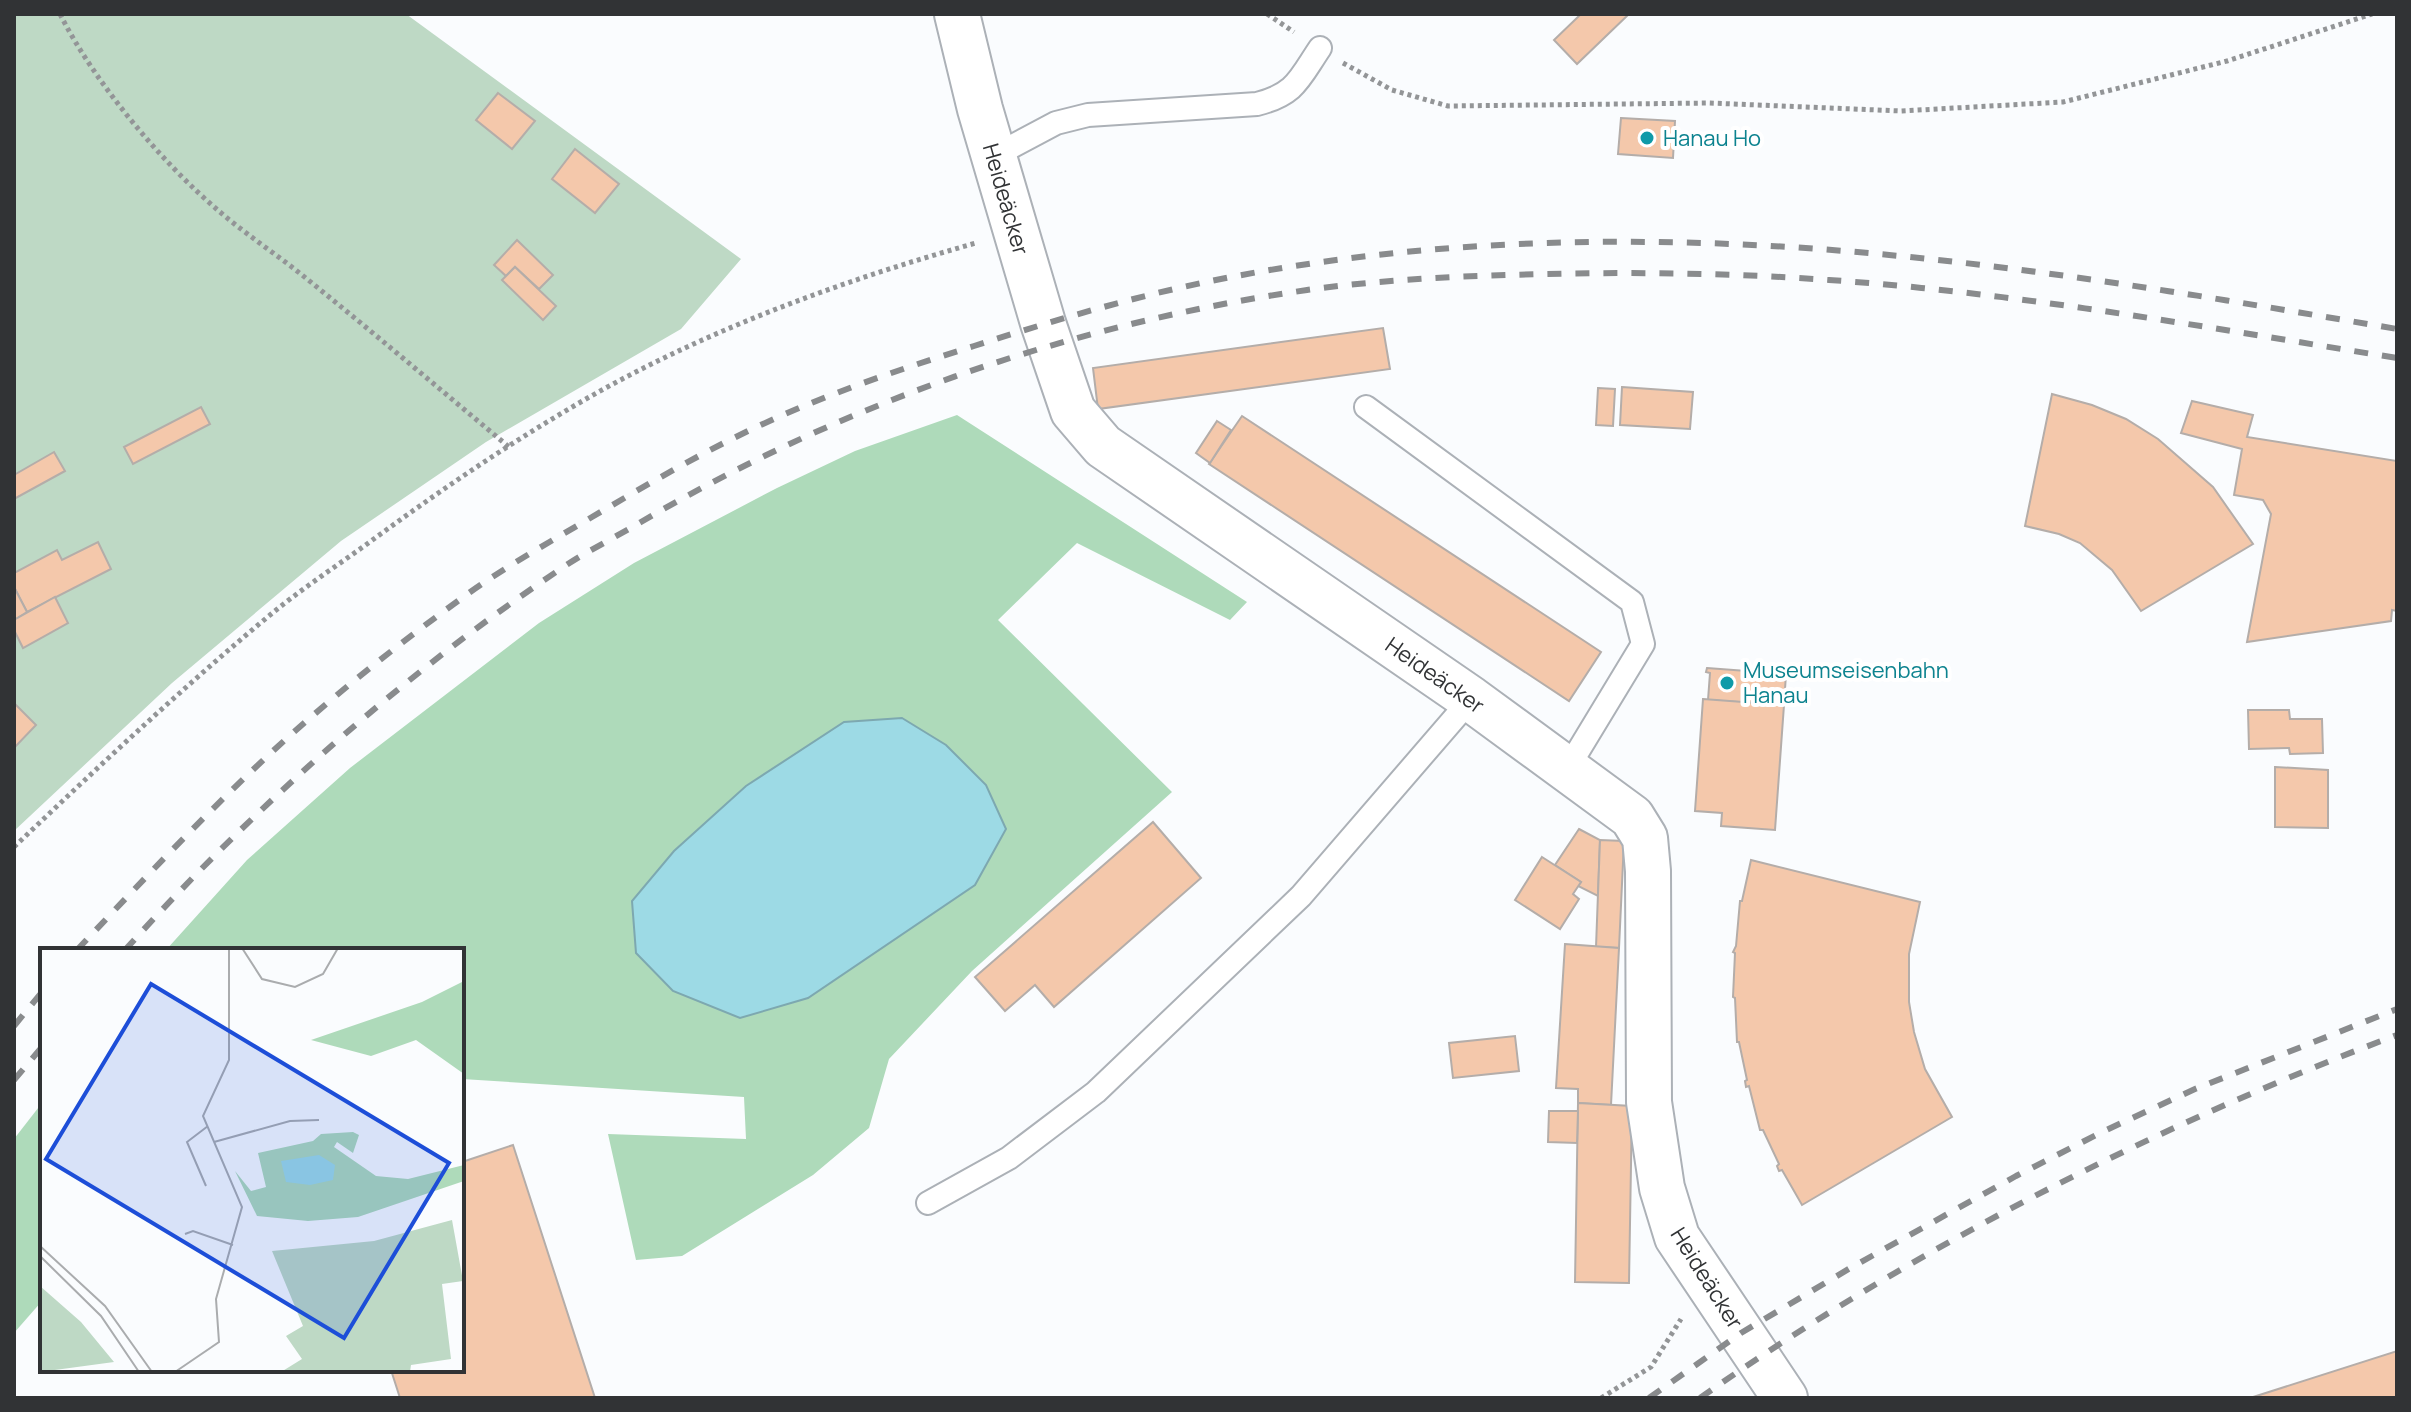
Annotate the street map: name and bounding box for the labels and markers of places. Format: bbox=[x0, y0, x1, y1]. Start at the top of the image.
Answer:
place label: Hanau Ho bbox=[1663, 123, 1761, 153]
marker: Hanau Ho bbox=[1638, 129, 1656, 147]
place label: Museumseisenbahn Hanau bbox=[1743, 655, 1949, 710]
marker: Museumseisenbahn Hanau bbox=[1718, 674, 1736, 692]

